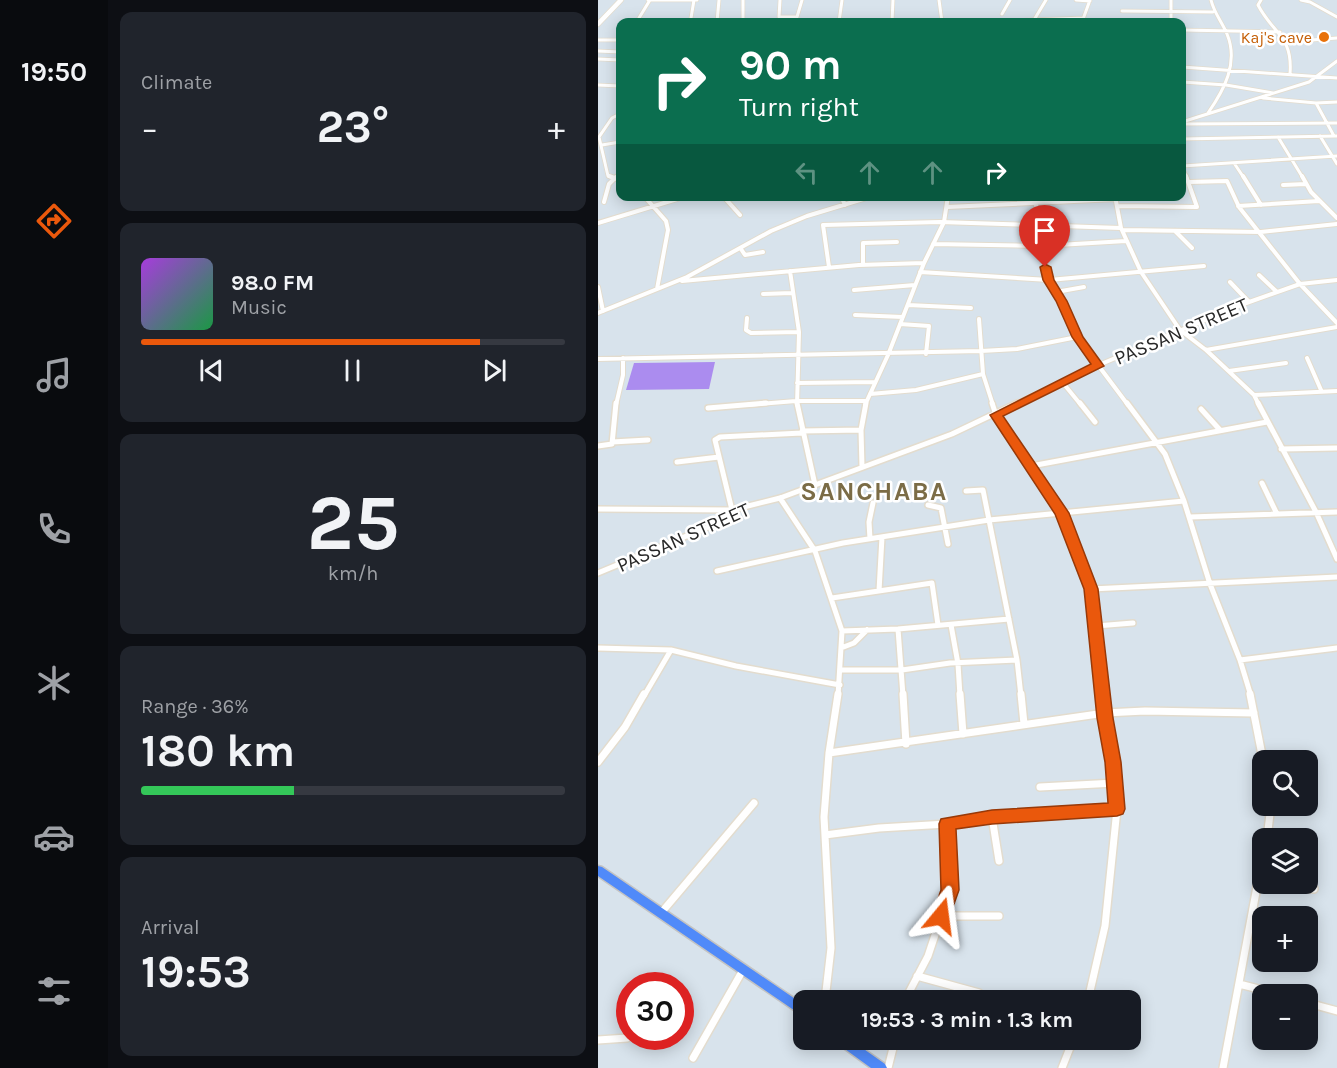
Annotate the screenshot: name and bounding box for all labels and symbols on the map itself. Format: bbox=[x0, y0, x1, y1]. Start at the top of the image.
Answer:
place label: Kaj's cave bbox=[1241, 28, 1312, 47]
marker: Kaj's cave bbox=[1317, 30, 1331, 44]
pin bbox=[1019, 205, 1070, 267]
street label: PASSAN STREET bbox=[1111, 293, 1251, 370]
district label: SANCHABA bbox=[800, 476, 948, 507]
street label: PASSAN STREET bbox=[613, 498, 753, 577]
position arrow bbox=[909, 884, 973, 948]
speed limit sign: 30 bbox=[616, 972, 694, 1050]

